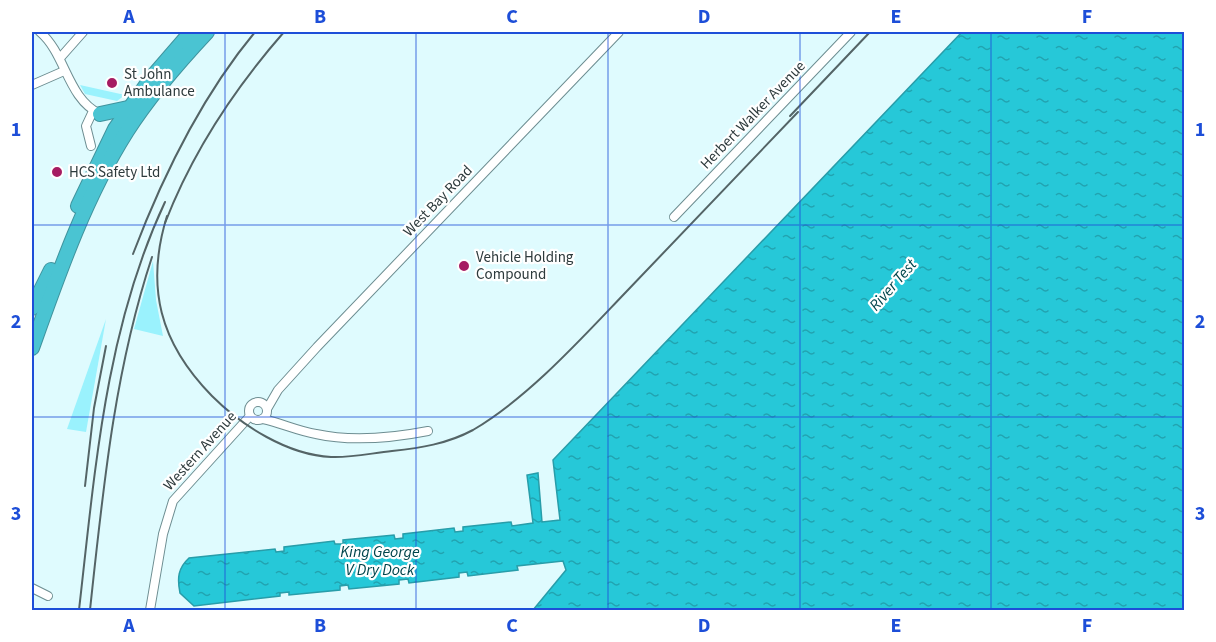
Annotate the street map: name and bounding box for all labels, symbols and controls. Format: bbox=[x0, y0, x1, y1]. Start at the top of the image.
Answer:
text: A bbox=[122, 3, 135, 31]
text: B bbox=[314, 3, 326, 31]
text: C bbox=[506, 3, 518, 31]
text: D bbox=[698, 3, 710, 31]
text: E bbox=[891, 3, 901, 31]
text: F bbox=[1082, 3, 1092, 31]
street label: Herbert Walker Avenue bbox=[696, 56, 810, 174]
place label: St John Ambulance bbox=[124, 64, 195, 102]
marker: St John Ambulance bbox=[105, 76, 119, 90]
text: 1 bbox=[11, 116, 21, 144]
text: 1 bbox=[1195, 116, 1205, 144]
street label: West Bay Road bbox=[399, 161, 477, 241]
place label: HCS Safety Ltd bbox=[69, 162, 160, 183]
marker: HCS Safety Ltd bbox=[50, 165, 64, 179]
place label: Vehicle Holding Compound bbox=[476, 247, 574, 285]
water label: River Test bbox=[864, 254, 922, 316]
marker: Vehicle Holding Compound bbox=[457, 259, 471, 273]
text: 2 bbox=[11, 308, 21, 336]
text: 2 bbox=[1195, 308, 1205, 336]
street label: Western Avenue bbox=[159, 407, 241, 495]
text: 3 bbox=[11, 500, 21, 528]
text: 3 bbox=[1195, 500, 1205, 528]
water label: King George V Dry Dock bbox=[340, 541, 420, 581]
text: A bbox=[122, 612, 135, 640]
text: B bbox=[314, 612, 326, 640]
text: C bbox=[506, 612, 518, 640]
text: D bbox=[698, 612, 710, 640]
text: E bbox=[891, 612, 901, 640]
text: F bbox=[1082, 612, 1092, 640]

